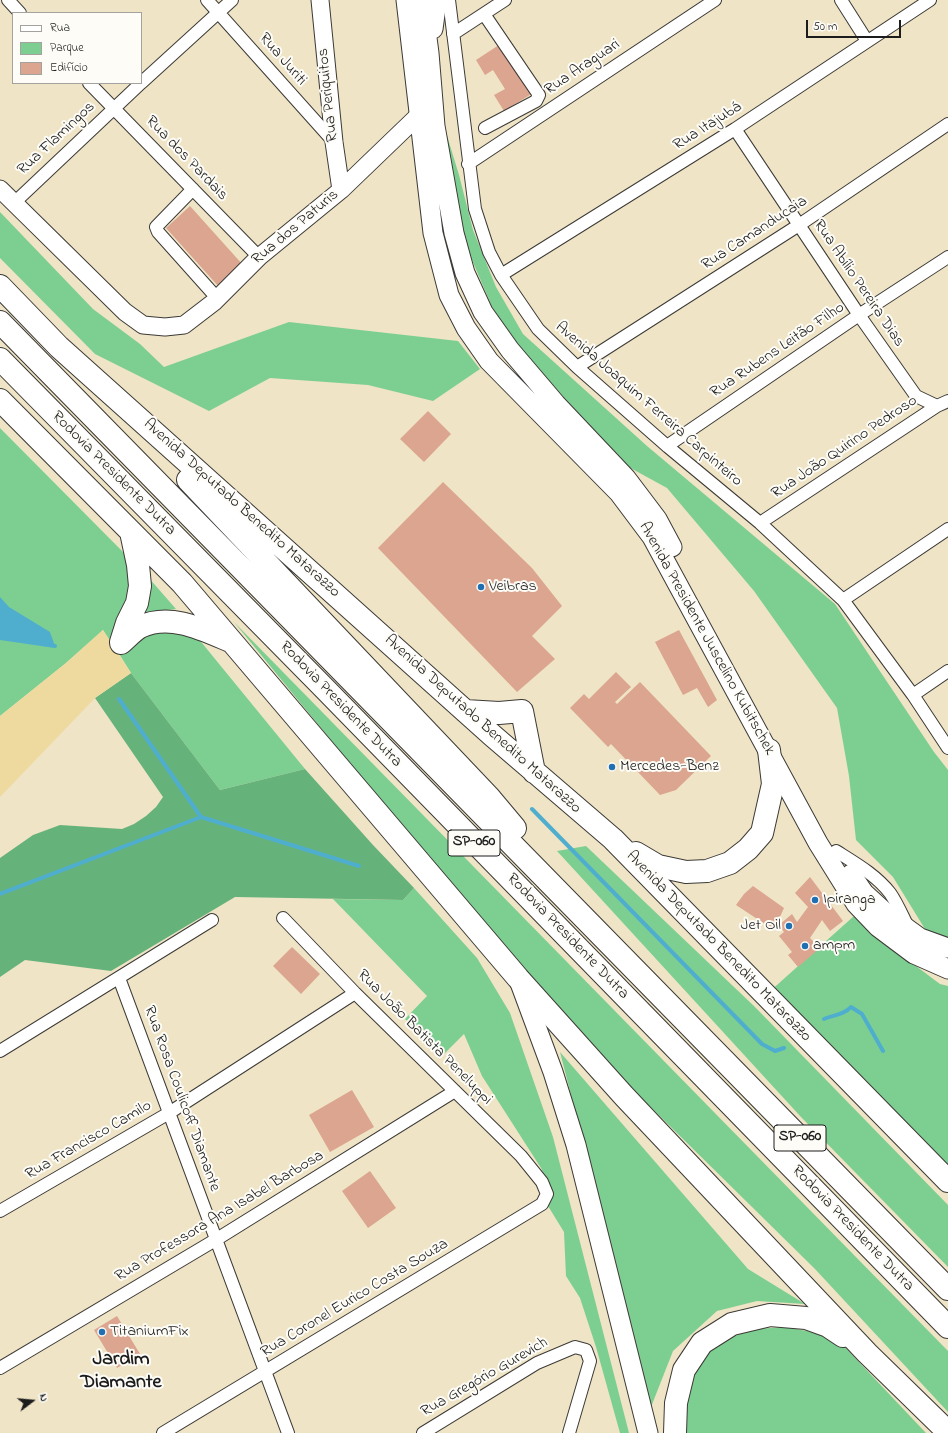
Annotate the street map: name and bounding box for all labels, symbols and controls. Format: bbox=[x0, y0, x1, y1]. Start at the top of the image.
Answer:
legend bbox=[12, 12, 142, 84]
scale bar bbox=[808, 12, 903, 38]
text: 50 m bbox=[813, 18, 837, 36]
text: Rua bbox=[50, 19, 70, 37]
street label: Rua Juriti bbox=[254, 30, 310, 90]
street label: Rua Araguari bbox=[542, 36, 624, 100]
text: Parque bbox=[50, 39, 84, 57]
street label: Rua Periquitos bbox=[315, 47, 343, 143]
text: Edifício bbox=[50, 59, 88, 77]
street label: Rua Flamingos bbox=[14, 98, 100, 180]
street label: Rua Itajubá bbox=[670, 98, 746, 156]
street label: Rua dos Pardais bbox=[141, 113, 231, 205]
street label: Rua dos Paturis bbox=[249, 186, 343, 270]
street label: Rua Camanducaia bbox=[698, 193, 812, 275]
street label: Rua Abílio Pereira Dias bbox=[808, 217, 908, 351]
street label: Rua Rubens Leitão Filho bbox=[707, 299, 849, 403]
street label: Avenida Joaquim Ferreira Carpinteiro bbox=[551, 319, 745, 491]
street label: Rua João Quirino Pedroso bbox=[768, 392, 922, 504]
street label: Rodovia Presidente Dutra bbox=[47, 408, 179, 540]
street label: Avenida Deputado Benedito Matarazzo bbox=[139, 415, 343, 603]
street label: Avenida Presidente Juscelino Kubitschek bbox=[634, 519, 778, 759]
place label: Veibras bbox=[489, 577, 537, 597]
marker: Veibras bbox=[476, 582, 486, 592]
street label: Avenida Deputado Benedito Matarazzo bbox=[380, 631, 584, 819]
street label: Rodovia Presidente Dutra bbox=[275, 638, 405, 772]
place label: Mercedes-Benz bbox=[620, 757, 719, 777]
marker: Mercedes-Benz bbox=[607, 762, 617, 772]
road number: SP-060 bbox=[448, 830, 500, 856]
street label: Avenida Deputado Benedito Matarazzo bbox=[621, 847, 815, 1047]
street label: Rodovia Presidente Dutra bbox=[502, 870, 632, 1004]
place label: Ipiranga bbox=[823, 890, 876, 910]
marker: Ipiranga bbox=[810, 895, 820, 905]
place label: Jet Oil bbox=[741, 916, 781, 936]
marker: Jet Oil bbox=[784, 921, 794, 931]
place label: ampm bbox=[813, 936, 855, 956]
marker: ampm bbox=[800, 941, 810, 951]
street label: Rua João Batista Peneluppi bbox=[352, 966, 496, 1110]
street label: Rua Rosa Coulicoff Diamante bbox=[138, 1004, 224, 1194]
street label: Rua Francisco Camilo bbox=[23, 1097, 155, 1185]
road number: SP-060 bbox=[774, 1125, 826, 1151]
street label: Rua Professora Ana Isabel Barbosa bbox=[112, 1147, 328, 1287]
street label: Rodovia Presidente Dutra bbox=[787, 1162, 917, 1296]
street label: Rua Coronel Eurico Costa Souza bbox=[258, 1235, 452, 1363]
place label: TitaniumFix bbox=[110, 1322, 189, 1342]
marker: TitaniumFix bbox=[97, 1327, 107, 1337]
street label: Rua Gregório Gurevich bbox=[418, 1334, 552, 1422]
district label: Jardim Diamante bbox=[81, 1349, 161, 1396]
north arrow bbox=[12, 1381, 52, 1421]
text: N bbox=[35, 1392, 52, 1403]

